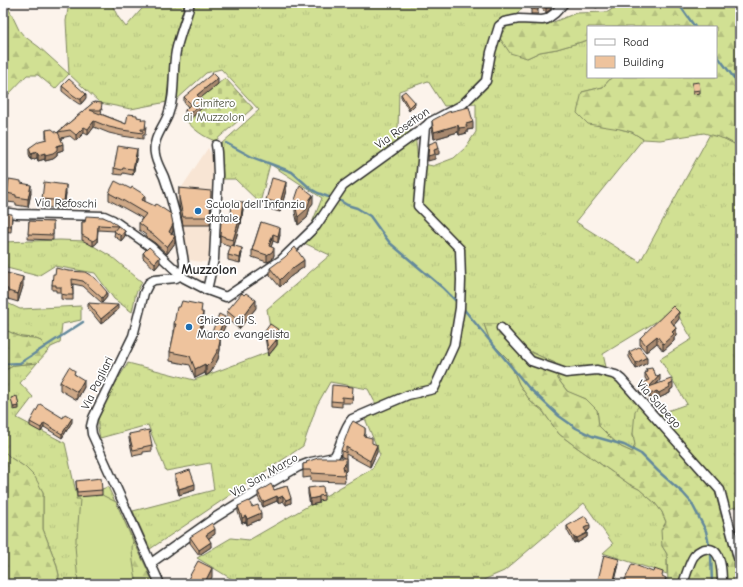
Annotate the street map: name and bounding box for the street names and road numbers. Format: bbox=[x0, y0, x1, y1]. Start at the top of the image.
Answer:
street label: Via Rosetton bbox=[372, 104, 432, 152]
street label: Via Refoschi bbox=[35, 195, 97, 211]
street label: Via Pagliari bbox=[78, 354, 116, 412]
street label: Via Salbego bbox=[634, 377, 684, 431]
street label: Via San Marco bbox=[228, 450, 300, 500]

